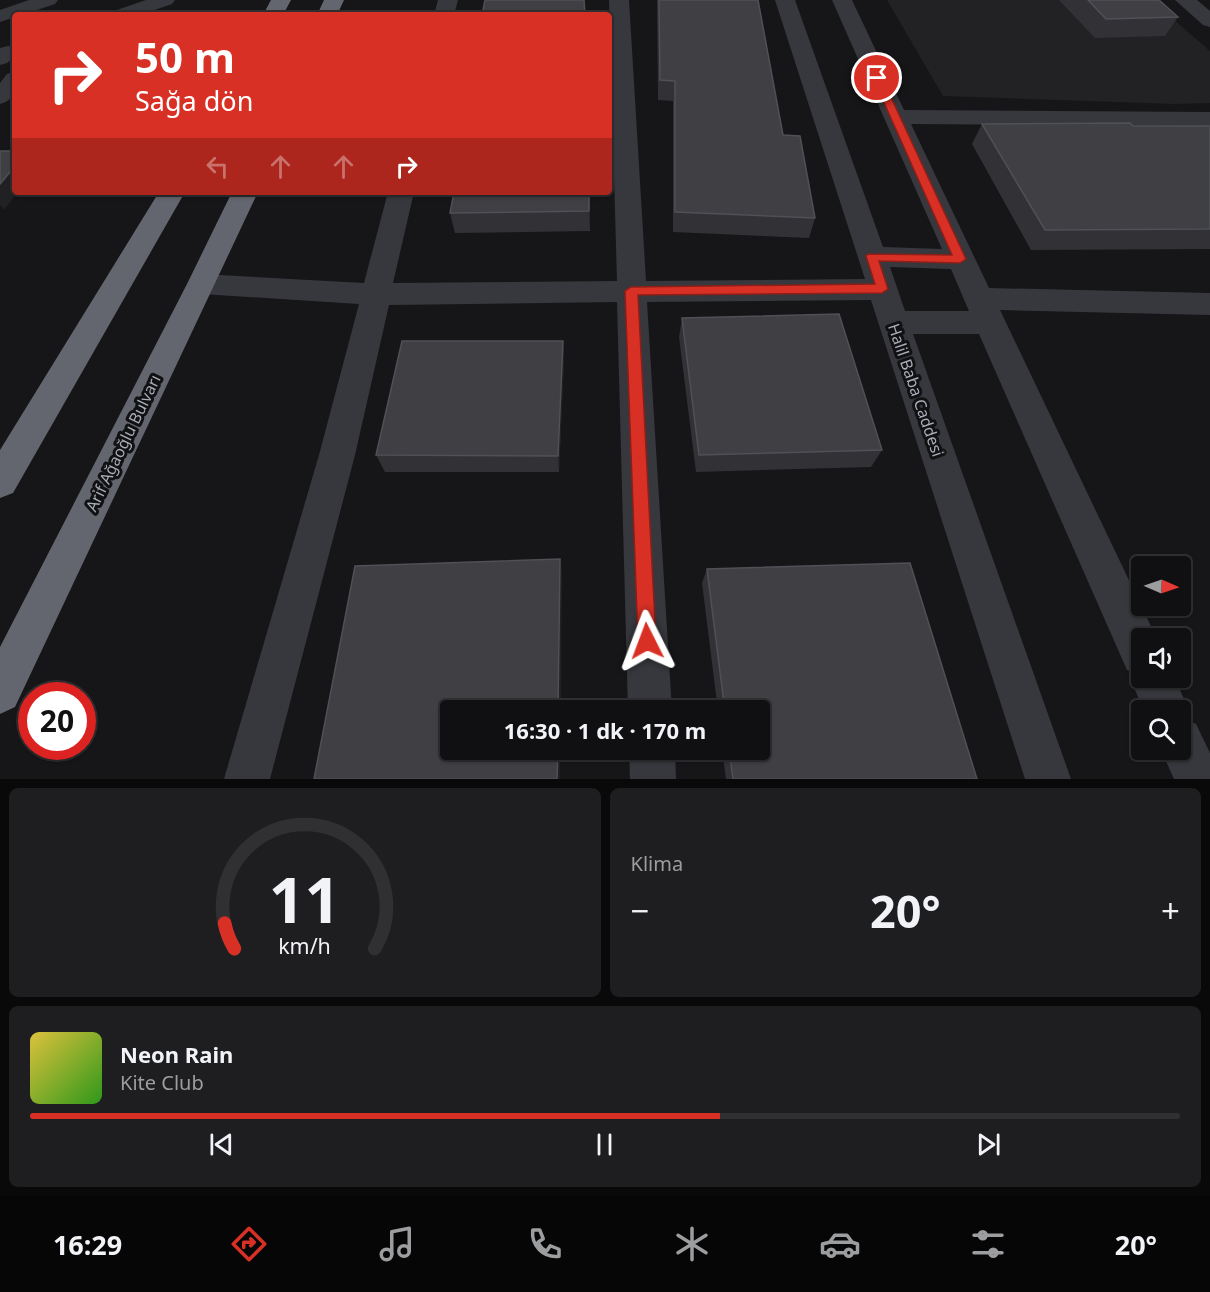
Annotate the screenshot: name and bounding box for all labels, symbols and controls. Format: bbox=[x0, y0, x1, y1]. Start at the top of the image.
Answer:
text: 50 m bbox=[135, 28, 235, 85]
icon: right bbox=[36, 36, 114, 114]
pin bbox=[851, 52, 902, 103]
icon: arrive bbox=[860, 61, 893, 94]
text: Sağa dön bbox=[135, 82, 253, 119]
icon: left bbox=[201, 150, 234, 183]
icon: ahead bbox=[264, 150, 297, 183]
icon: ahead bbox=[327, 150, 360, 183]
icon: right bbox=[390, 150, 423, 183]
street label: Halil Baba Caddesi bbox=[883, 321, 949, 459]
street label: Arif Ağaoğlu Bulvarı bbox=[80, 371, 166, 515]
north arrow bbox=[1131, 556, 1191, 616]
map controls bbox=[1131, 556, 1191, 760]
position arrow bbox=[615, 609, 679, 673]
button: sound bbox=[1131, 628, 1191, 688]
speed limit sign: 20 bbox=[18, 682, 96, 760]
button: search bbox=[1131, 700, 1191, 760]
text: 16:30 · 1 dk · 170 m bbox=[504, 715, 706, 745]
text: Klima bbox=[631, 850, 683, 877]
text: 11 bbox=[269, 856, 340, 941]
text: 20° bbox=[870, 880, 941, 941]
text: − bbox=[631, 888, 649, 933]
text: + bbox=[1161, 888, 1180, 933]
text: km/h bbox=[278, 932, 331, 961]
text: Neon Rain bbox=[120, 1039, 233, 1069]
text: Kite Club bbox=[120, 1069, 204, 1096]
icon: previous bbox=[205, 1128, 238, 1161]
icon: pause bbox=[588, 1128, 621, 1161]
icon: next bbox=[972, 1128, 1005, 1161]
icon: directions bbox=[228, 1223, 270, 1265]
icon: music bbox=[376, 1223, 418, 1265]
icon: phone bbox=[524, 1223, 566, 1265]
icon: climate bbox=[671, 1223, 713, 1265]
icon: car bbox=[819, 1223, 861, 1265]
icon: filters bbox=[967, 1223, 1009, 1265]
text: 16:29 bbox=[53, 1226, 122, 1263]
text: 20° bbox=[1115, 1226, 1157, 1263]

